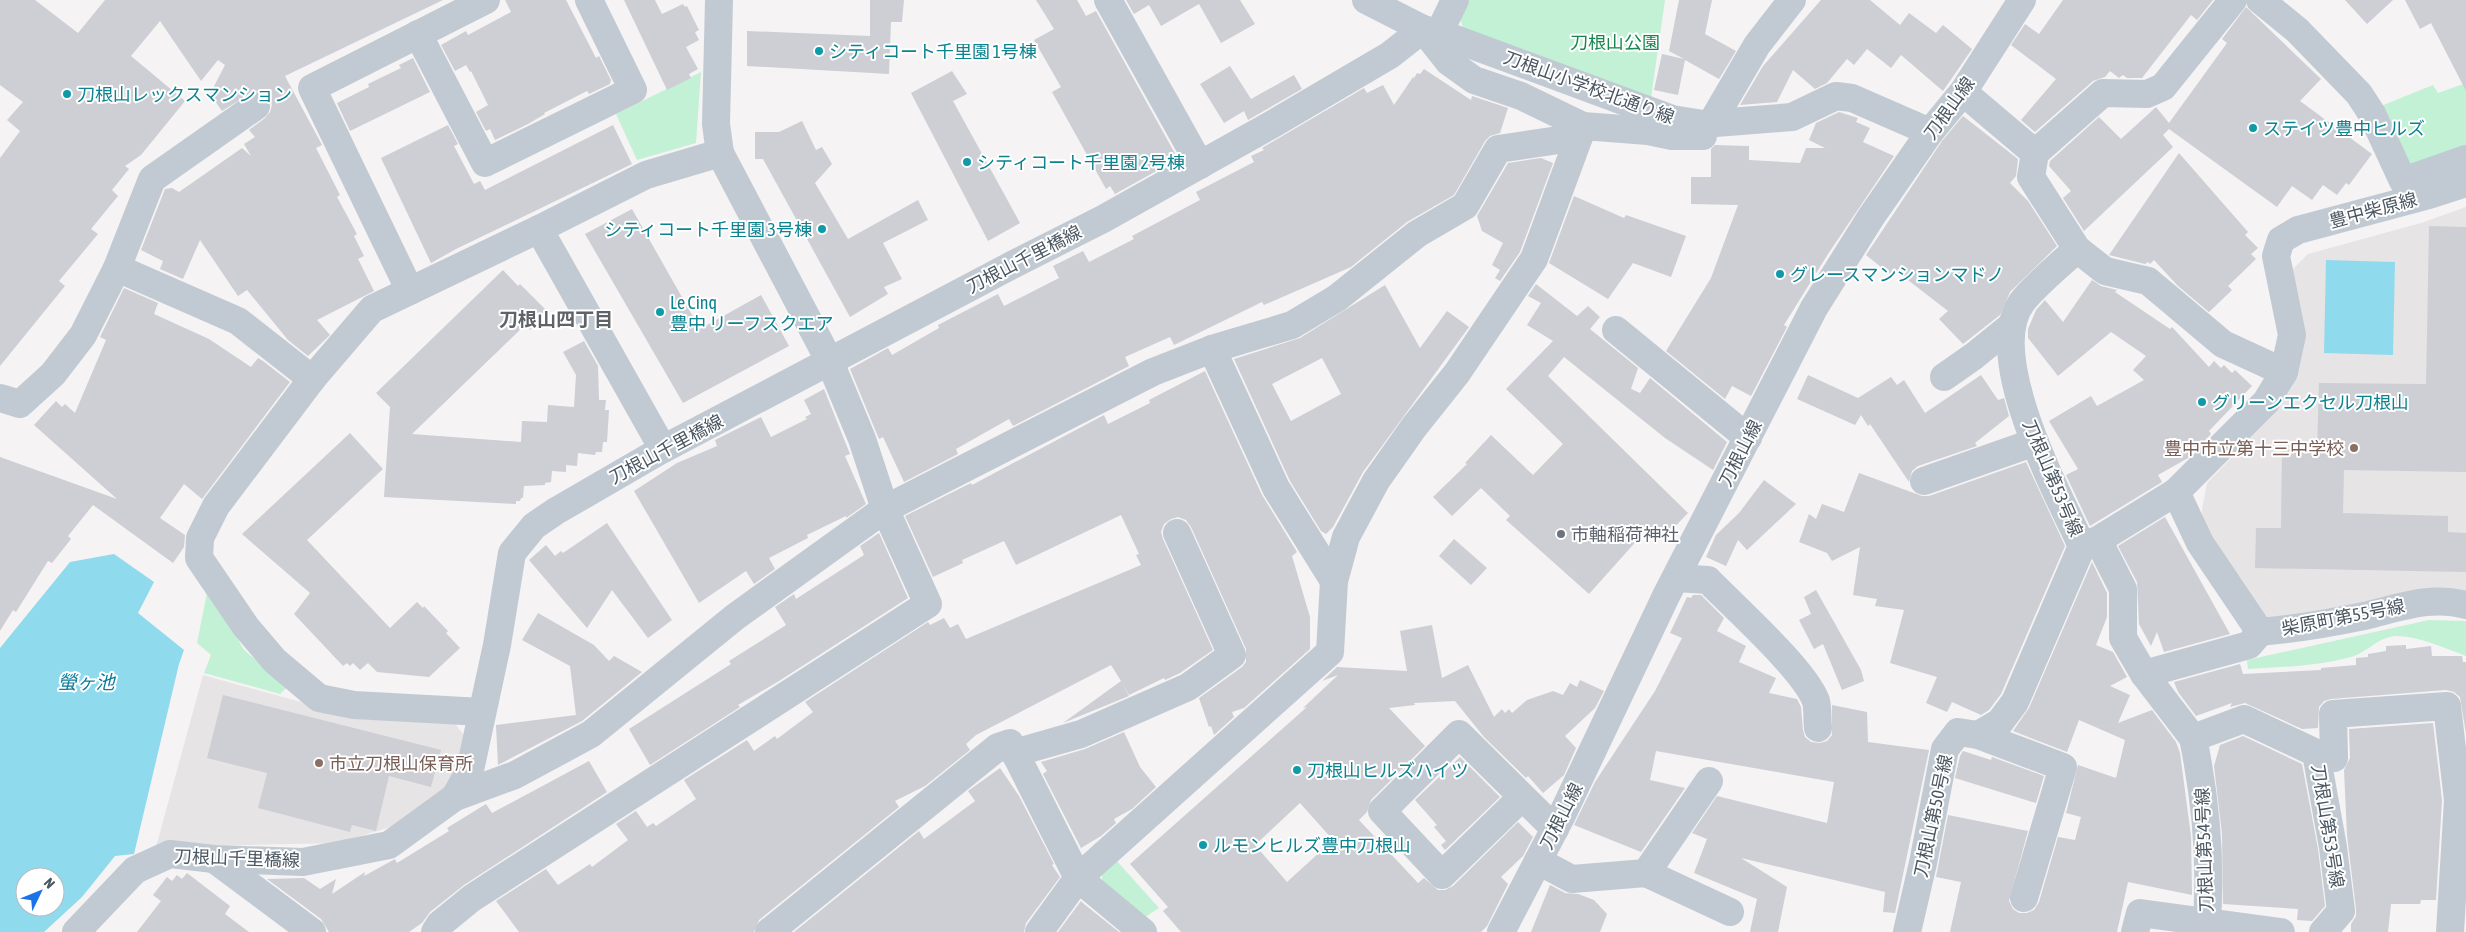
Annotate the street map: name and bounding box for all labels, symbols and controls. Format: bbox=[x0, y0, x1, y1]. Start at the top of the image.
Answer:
park label: 刀根山公園 bbox=[1570, 32, 1660, 53]
place label: シティコート千里園 1号棟 bbox=[829, 41, 1037, 62]
marker: シティコート千里園 1号棟 bbox=[813, 45, 825, 57]
street label: 刀根山小学校北通り線 bbox=[1501, 46, 1677, 128]
street label: 刀根山線 bbox=[1919, 73, 1979, 143]
place label: 刀根山レックスマンション bbox=[77, 84, 292, 105]
marker: 刀根山レックスマンション bbox=[61, 88, 73, 100]
place label: ステイツ豊中ヒルズ bbox=[2263, 118, 2425, 139]
marker: ステイツ豊中ヒルズ bbox=[2247, 122, 2259, 134]
place label: シティコート千里園 2号棟 bbox=[977, 152, 1185, 173]
marker: シティコート千里園 2号棟 bbox=[961, 156, 973, 168]
street label: 豊中柴原線 bbox=[2327, 188, 2419, 232]
place label: シティコート千里園 3号棟 bbox=[604, 219, 812, 240]
street label: 刀根山千里橋線 bbox=[963, 221, 1085, 297]
marker: シティコート千里園 3号棟 bbox=[816, 223, 828, 235]
place label: グレースマンションマドノ bbox=[1790, 264, 2004, 285]
marker: グレースマンションマドノ bbox=[1774, 268, 1786, 280]
place label: Le Cinq 豊中 リーフスクエア bbox=[670, 292, 833, 334]
marker: Le Cinq 豊中 リーフスクエア bbox=[654, 306, 666, 318]
district label: 刀根山四丁目 bbox=[499, 308, 613, 330]
place label: グリーンエクセル刀根山 bbox=[2212, 392, 2409, 413]
marker: グリーンエクセル刀根山 bbox=[2196, 396, 2208, 408]
street label: 刀根山千里橋線 bbox=[605, 410, 727, 488]
street label: 刀根山線 bbox=[1714, 416, 1766, 490]
street label: 刀根山第53号線 bbox=[2019, 416, 2087, 540]
place label: 豊中市立第十三中学校 bbox=[2164, 438, 2344, 459]
marker: 豊中市立第十三中学校 bbox=[2348, 442, 2360, 454]
place label: 市軸稲荷神社 bbox=[1571, 524, 1679, 545]
marker: 市軸稲荷神社 bbox=[1555, 528, 1567, 540]
street label: 柴原町第55号線 bbox=[2280, 595, 2406, 639]
water label: 螢ヶ池 bbox=[57, 671, 116, 693]
place label: 市立刀根山保育所 bbox=[329, 753, 473, 774]
street label: 刀根山第50号線 bbox=[1910, 753, 1956, 879]
marker: 市立刀根山保育所 bbox=[313, 757, 325, 769]
place label: 刀根山ヒルズハイツ bbox=[1307, 760, 1469, 781]
street label: 刀根山第53号線 bbox=[2308, 763, 2348, 889]
marker: 刀根山ヒルズハイツ bbox=[1291, 764, 1303, 776]
street label: 刀根山線 bbox=[1535, 779, 1587, 853]
street label: 刀根山第54号線 bbox=[2191, 787, 2217, 913]
place label: ルモンヒルズ豊中刀根山 bbox=[1213, 835, 1411, 856]
marker: ルモンヒルズ豊中刀根山 bbox=[1197, 839, 1209, 851]
street label: 刀根山千里橋線 bbox=[174, 845, 300, 871]
north arrow bbox=[15, 867, 65, 917]
text: N bbox=[41, 875, 58, 892]

